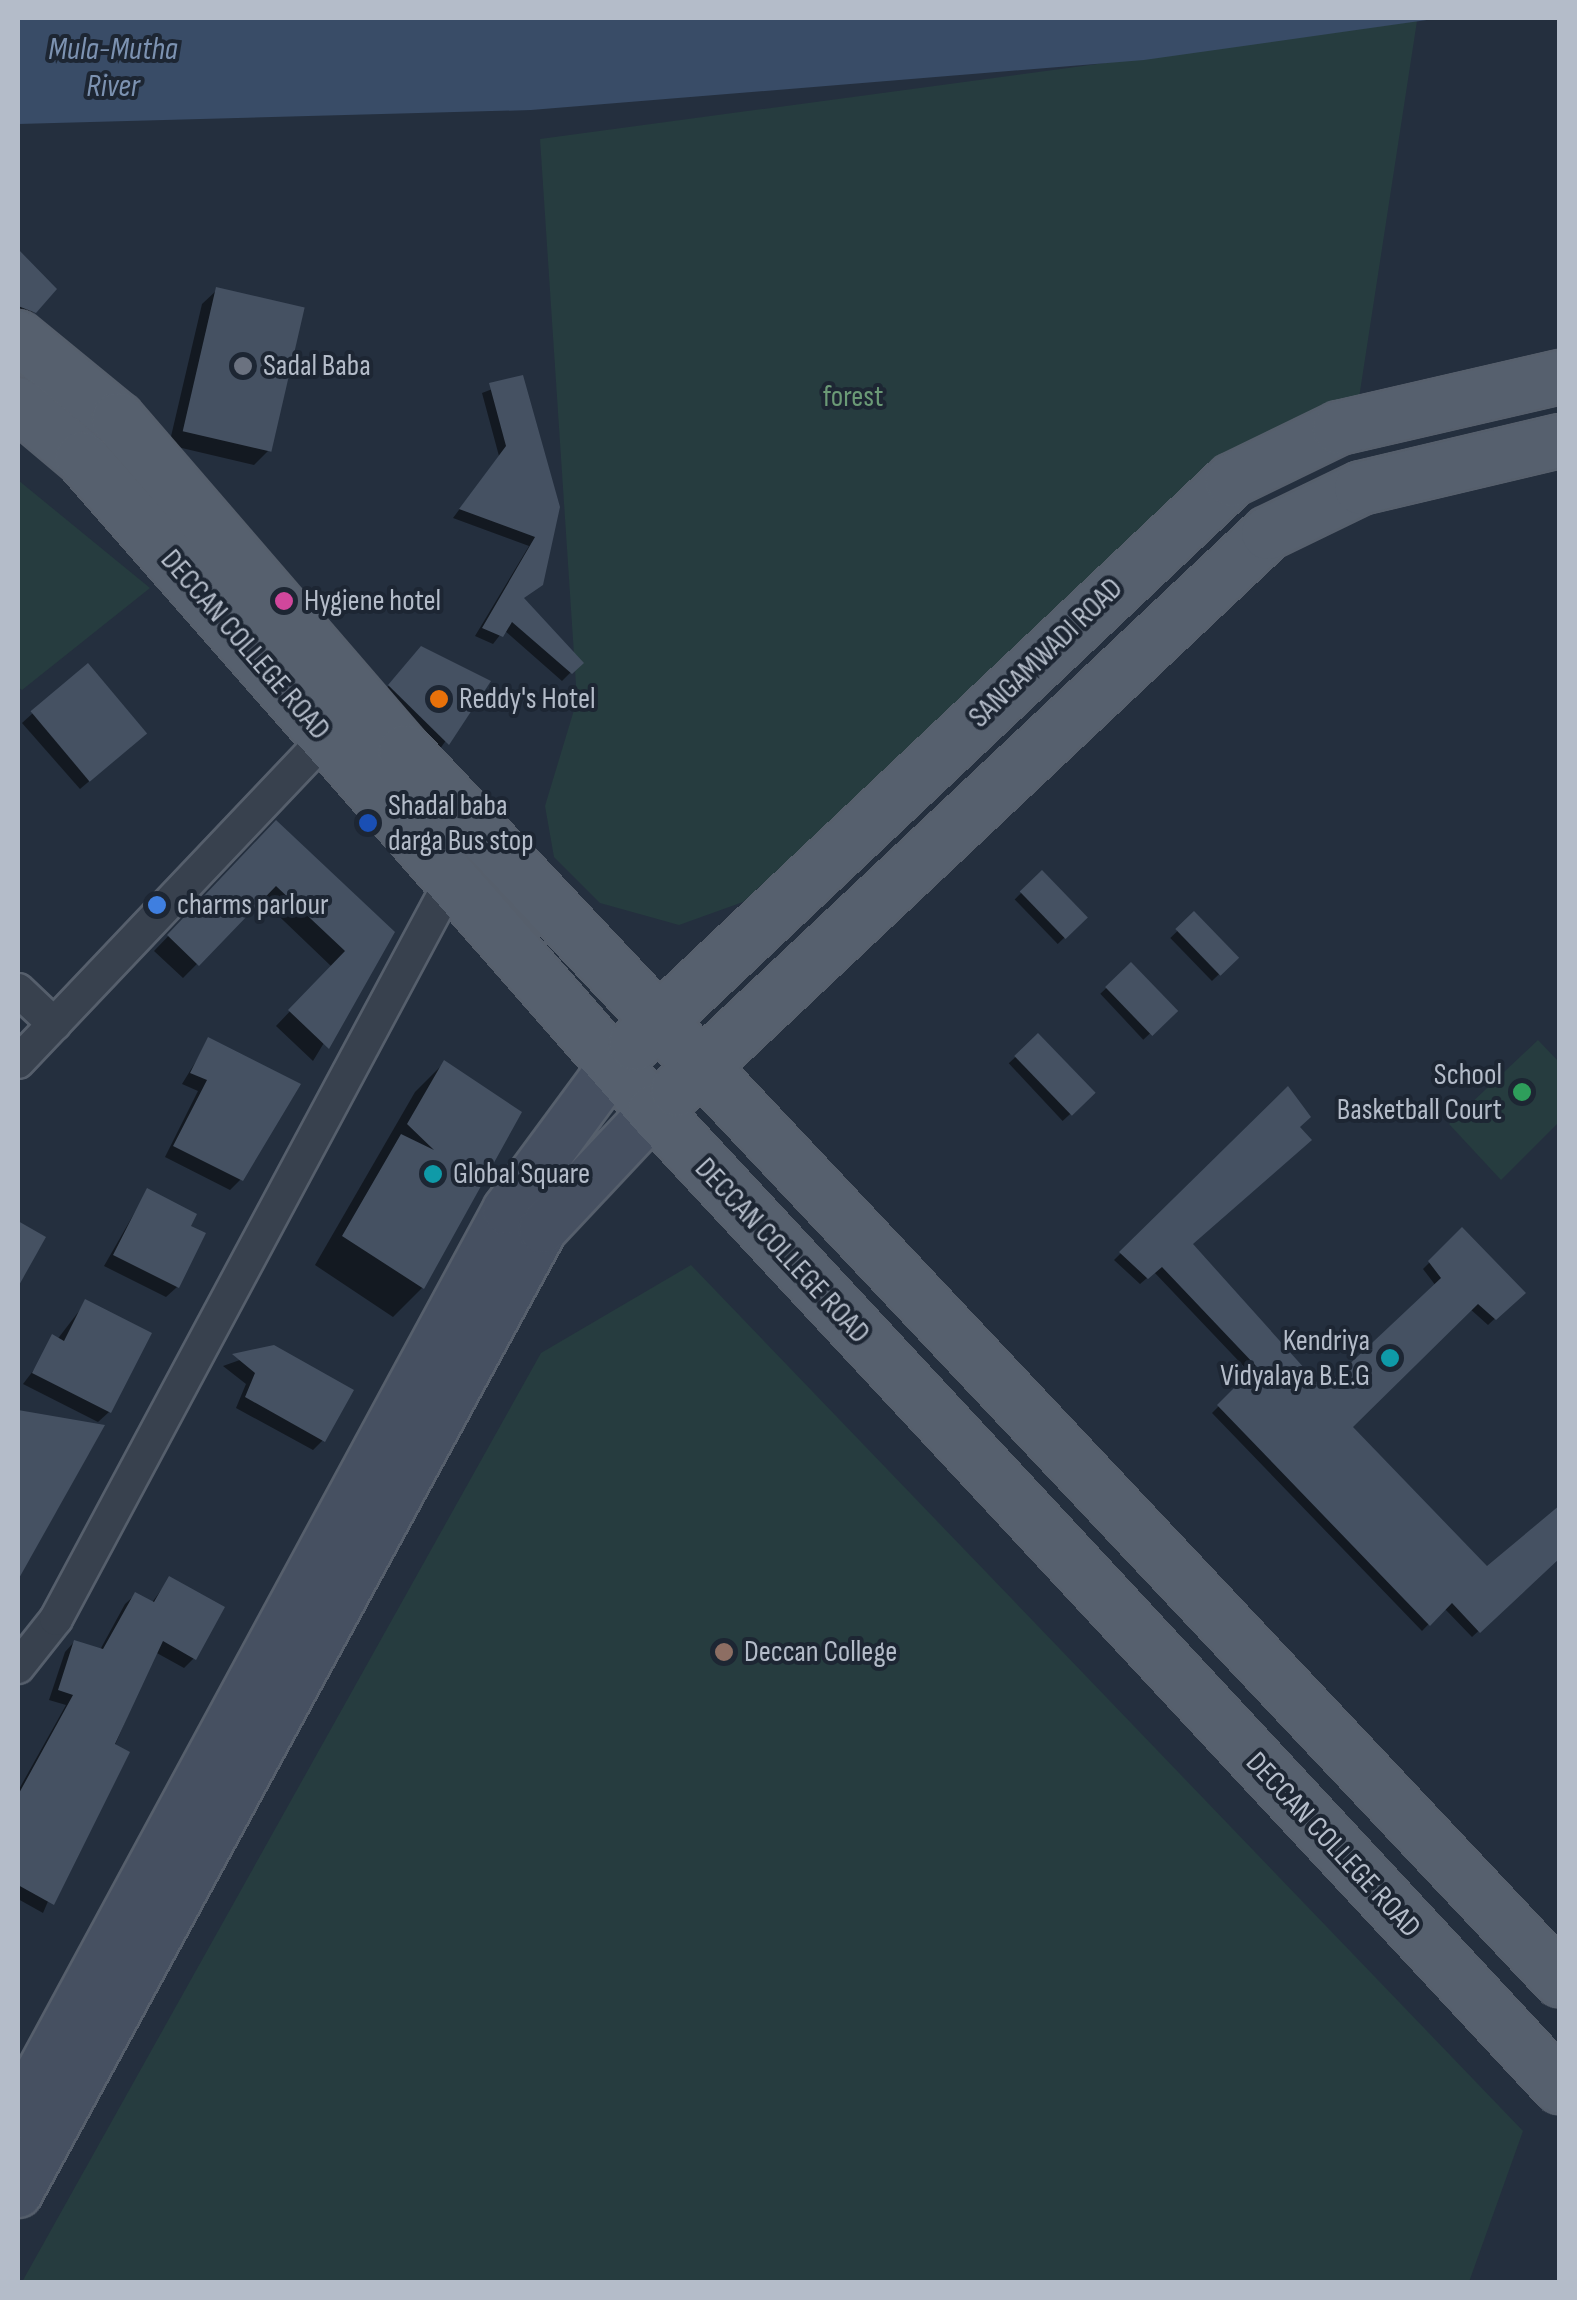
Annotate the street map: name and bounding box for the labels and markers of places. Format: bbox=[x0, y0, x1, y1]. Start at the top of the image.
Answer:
place label: Sadal Baba bbox=[263, 348, 371, 384]
marker: Sadal Baba bbox=[232, 355, 254, 377]
place label: Hygiene hotel bbox=[304, 583, 441, 619]
marker: Hygiene hotel bbox=[273, 590, 295, 612]
place label: Reddy's Hotel bbox=[459, 681, 596, 717]
marker: Reddy's Hotel bbox=[428, 688, 450, 710]
place label: Shadal baba darga Bus stop bbox=[388, 788, 534, 858]
marker: Shadal baba darga Bus stop bbox=[357, 812, 379, 834]
place label: charms parlour bbox=[177, 887, 329, 923]
marker: charms parlour bbox=[146, 894, 168, 916]
place label: School Basketball Court bbox=[1337, 1057, 1502, 1128]
marker: School Basketball Court bbox=[1511, 1081, 1533, 1103]
place label: Global Square bbox=[453, 1156, 590, 1192]
marker: Global Square bbox=[422, 1163, 444, 1185]
place label: Kendriya Vidyalaya B.E.G bbox=[1220, 1323, 1370, 1394]
marker: Kendriya Vidyalaya B.E.G bbox=[1379, 1347, 1401, 1369]
place label: Deccan College bbox=[744, 1634, 897, 1670]
marker: Deccan College bbox=[713, 1641, 735, 1663]

